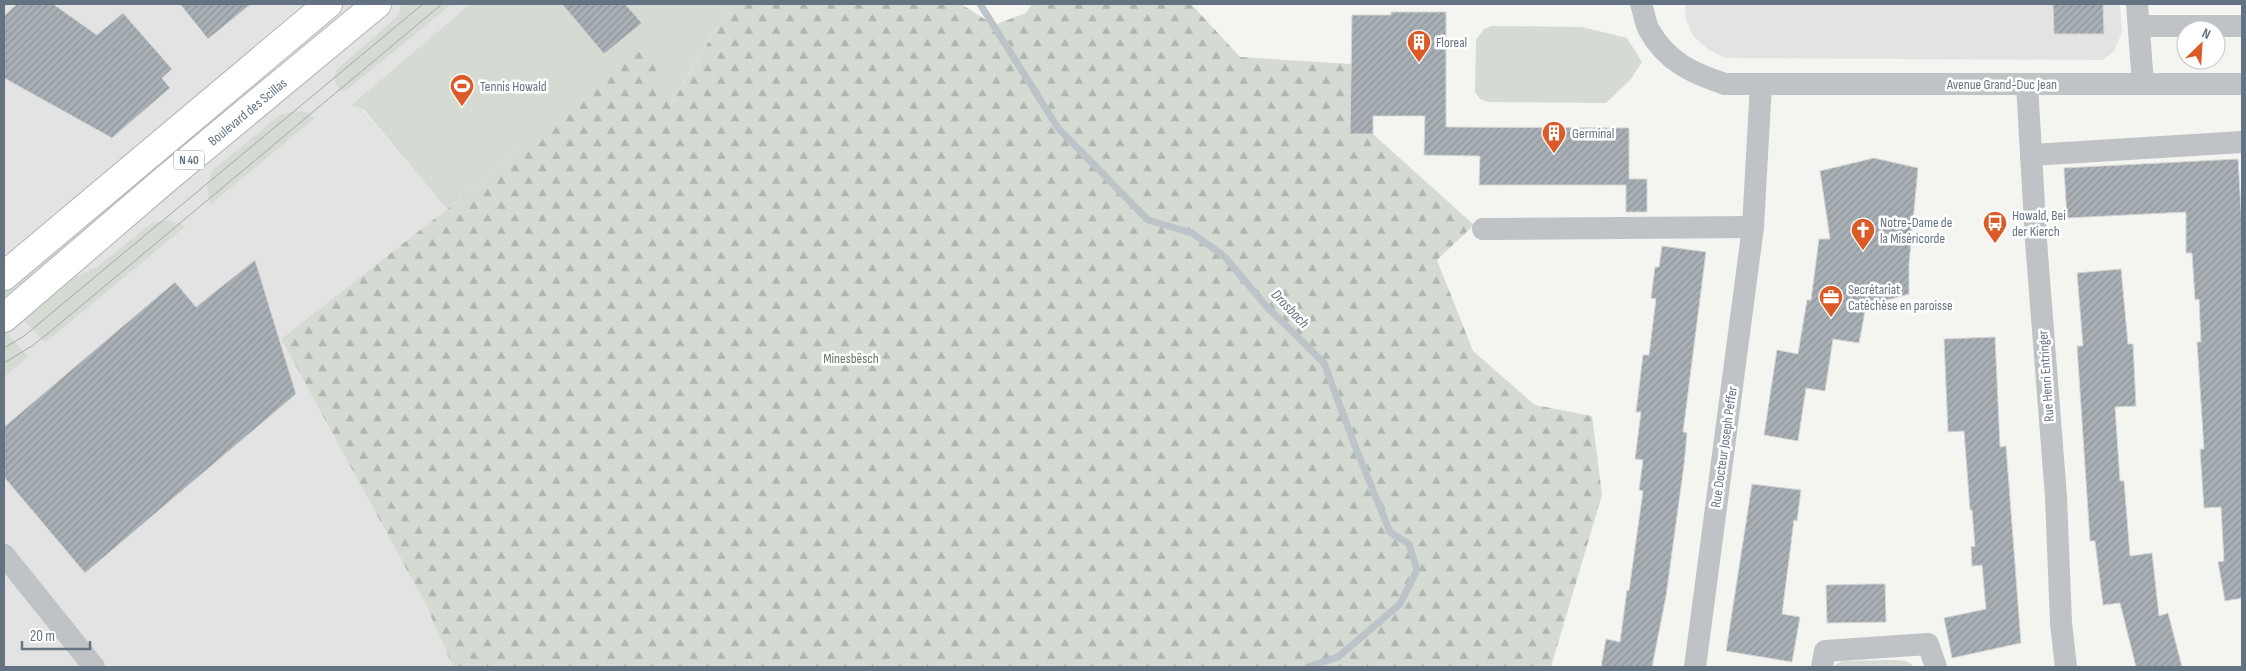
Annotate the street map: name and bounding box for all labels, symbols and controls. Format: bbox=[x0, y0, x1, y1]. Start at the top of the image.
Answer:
north arrow bbox=[2176, 20, 2226, 70]
text: N bbox=[2199, 24, 2213, 43]
building icon: Floreal bbox=[1406, 29, 1432, 63]
place label: Floreal bbox=[1436, 34, 1467, 51]
sports icon: Tennis Howald bbox=[449, 73, 475, 107]
street label: Boulevard des Scillas bbox=[204, 74, 290, 149]
street label: Avenue Grand-Duc Jean bbox=[1946, 76, 2057, 93]
place label: Tennis Howald bbox=[480, 78, 547, 95]
building icon: Germinal bbox=[1541, 120, 1567, 154]
place label: Germinal bbox=[1572, 125, 1614, 142]
road number: N 40 bbox=[174, 150, 204, 170]
place label: Howald, Bei der Kierch bbox=[2012, 207, 2066, 240]
bus stop icon: Howald, Bei der Kierch bbox=[1982, 210, 2008, 244]
place label: Notre-Dame de la Miséricorde bbox=[1880, 214, 1952, 247]
church icon: Notre-Dame de la Miséricorde bbox=[1850, 217, 1876, 251]
place label: Secrétariat Catéchèse en paroisse bbox=[1848, 281, 1953, 314]
office icon: Secrétariat Catéchèse en paroisse bbox=[1818, 284, 1844, 318]
water label: Drosbach bbox=[1267, 286, 1313, 332]
street label: Rue Henri Entringer bbox=[2034, 330, 2058, 422]
park label: Minesbësch bbox=[823, 350, 879, 367]
street label: Rue Docteur Joseph Peffer bbox=[1707, 385, 1741, 509]
scale bar bbox=[22, 618, 90, 650]
text: 20 m bbox=[30, 627, 55, 646]

